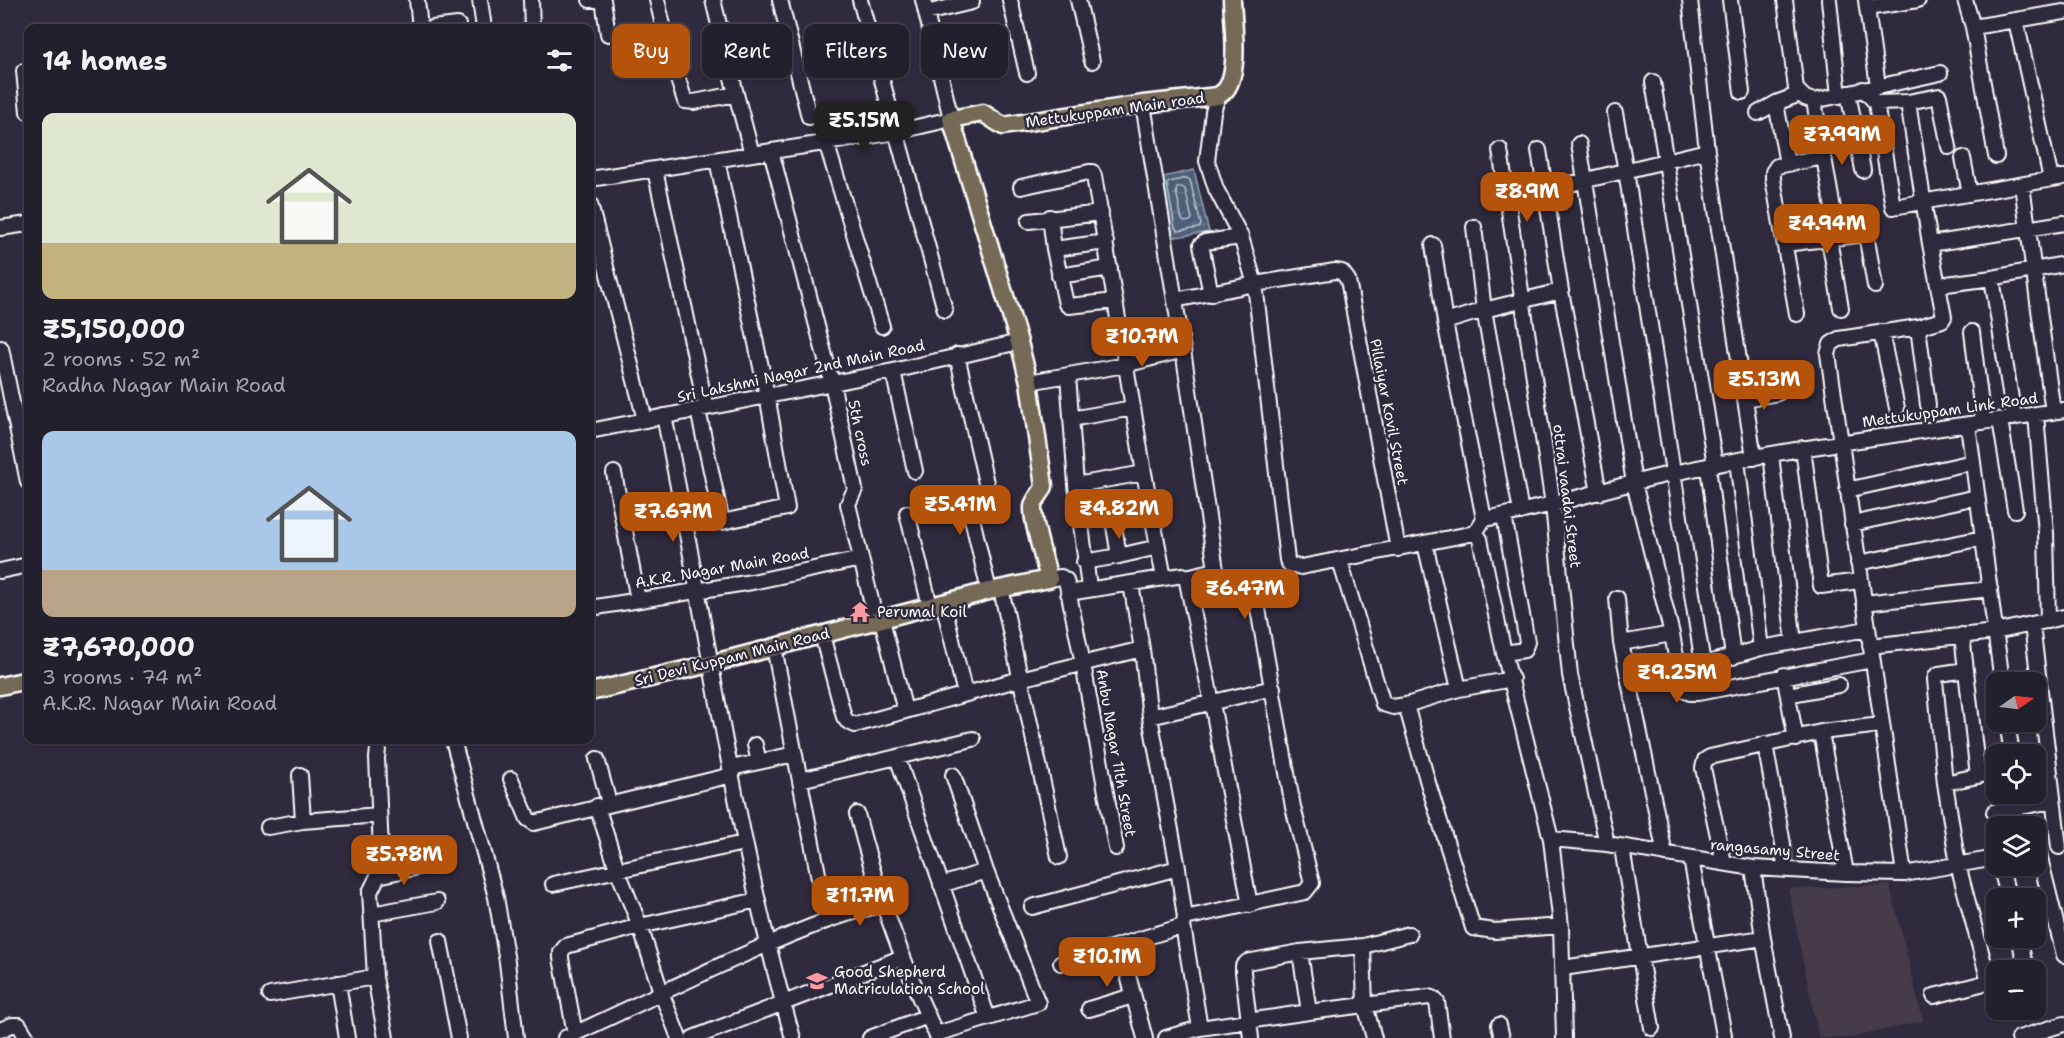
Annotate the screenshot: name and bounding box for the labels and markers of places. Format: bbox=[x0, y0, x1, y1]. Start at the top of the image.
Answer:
pin: ₹5.15M bbox=[815, 101, 913, 152]
pin: ₹7.99M bbox=[1793, 115, 1891, 166]
pin: ₹8.9M bbox=[1485, 172, 1569, 223]
pin: ₹4.94M bbox=[1778, 204, 1876, 255]
pin: ₹10.7M bbox=[1093, 317, 1191, 368]
pin: ₹5.13M bbox=[1715, 360, 1813, 411]
pin: ₹5.41M bbox=[911, 485, 1009, 536]
pin: ₹4.82M bbox=[1070, 489, 1168, 540]
pin: ₹7.67M bbox=[624, 492, 722, 543]
pin: ₹6.47M bbox=[1196, 569, 1294, 620]
temple icon: Perumal Koil bbox=[848, 600, 872, 624]
place label: Perumal Koil bbox=[877, 602, 967, 622]
pin: ₹9.25M bbox=[1628, 653, 1726, 704]
pin: ₹5.78M bbox=[355, 835, 453, 886]
pin: ₹11.7M bbox=[811, 876, 909, 927]
pin: ₹10.1M bbox=[1058, 937, 1156, 988]
place label: Good Shepherd Matriculation School bbox=[834, 962, 985, 999]
school or university icon: Good Shepherd Matriculation School bbox=[805, 969, 829, 993]

